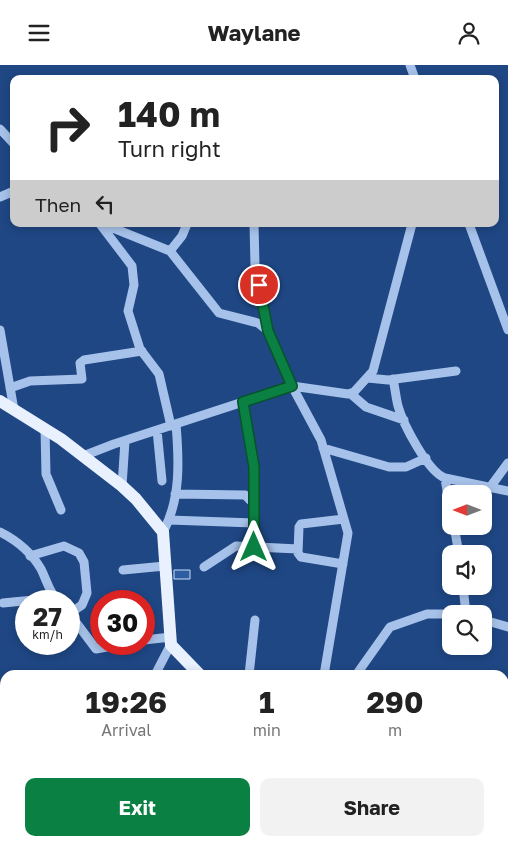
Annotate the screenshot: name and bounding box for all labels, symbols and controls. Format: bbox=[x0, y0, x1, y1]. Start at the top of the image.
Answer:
icon: menu bbox=[25, 19, 53, 47]
text: Waylane bbox=[208, 19, 300, 46]
icon: person bbox=[455, 19, 483, 47]
text: 140 m bbox=[118, 93, 220, 135]
icon: right bbox=[35, 95, 100, 160]
text: Turn right bbox=[118, 135, 221, 162]
icon: left bbox=[91, 190, 119, 218]
text: Then bbox=[35, 193, 81, 216]
pin bbox=[238, 264, 280, 306]
icon: arrive bbox=[245, 271, 273, 299]
north arrow bbox=[442, 485, 492, 535]
map controls bbox=[442, 485, 492, 655]
position arrow bbox=[227, 520, 279, 572]
button: sound bbox=[442, 545, 492, 595]
speed limit sign: 30 bbox=[90, 590, 155, 655]
text: 27 bbox=[33, 601, 62, 632]
button: search bbox=[442, 605, 492, 655]
text: km/h bbox=[32, 627, 63, 642]
text: 19:26 bbox=[86, 684, 167, 720]
text: 1 bbox=[259, 684, 275, 720]
text: 290 bbox=[367, 684, 423, 720]
text: Arrival bbox=[101, 720, 151, 740]
text: min bbox=[253, 720, 281, 740]
text: m bbox=[388, 720, 402, 740]
button: Exit bbox=[25, 778, 250, 836]
button: Share bbox=[260, 778, 484, 836]

